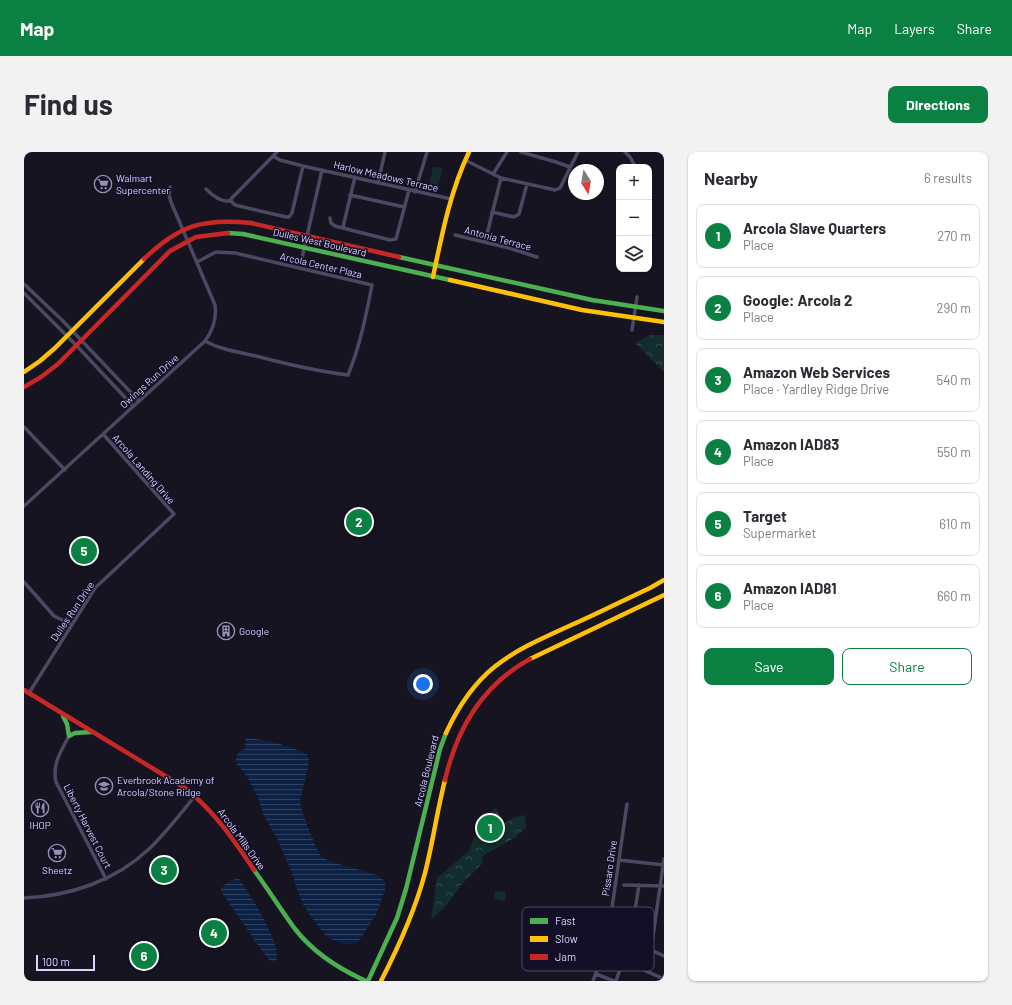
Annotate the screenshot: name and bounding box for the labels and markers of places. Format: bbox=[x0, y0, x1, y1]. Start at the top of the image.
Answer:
place label: Walmart Supercenter bbox=[116, 172, 170, 196]
supermarket icon: Walmart Supercenter bbox=[93, 174, 113, 194]
pin: 2 bbox=[346, 507, 372, 537]
pin: 5 bbox=[71, 536, 97, 566]
building icon: Google bbox=[216, 621, 236, 641]
place label: Google bbox=[239, 625, 269, 637]
place label: Everbrook Academy of Arcola/Stone Ridge bbox=[117, 774, 215, 798]
school or university icon: Everbrook Academy of Arcola/Stone Ridge bbox=[94, 776, 114, 796]
restaurant icon: IHOP bbox=[30, 798, 50, 818]
pin: 1 bbox=[477, 813, 503, 843]
place label: IHOP bbox=[29, 819, 51, 831]
supermarket icon: Sheetz bbox=[47, 843, 67, 863]
pin: 3 bbox=[151, 855, 177, 885]
place label: Sheetz bbox=[42, 864, 72, 876]
pin: 4 bbox=[201, 918, 227, 948]
pin: 6 bbox=[131, 941, 157, 971]

